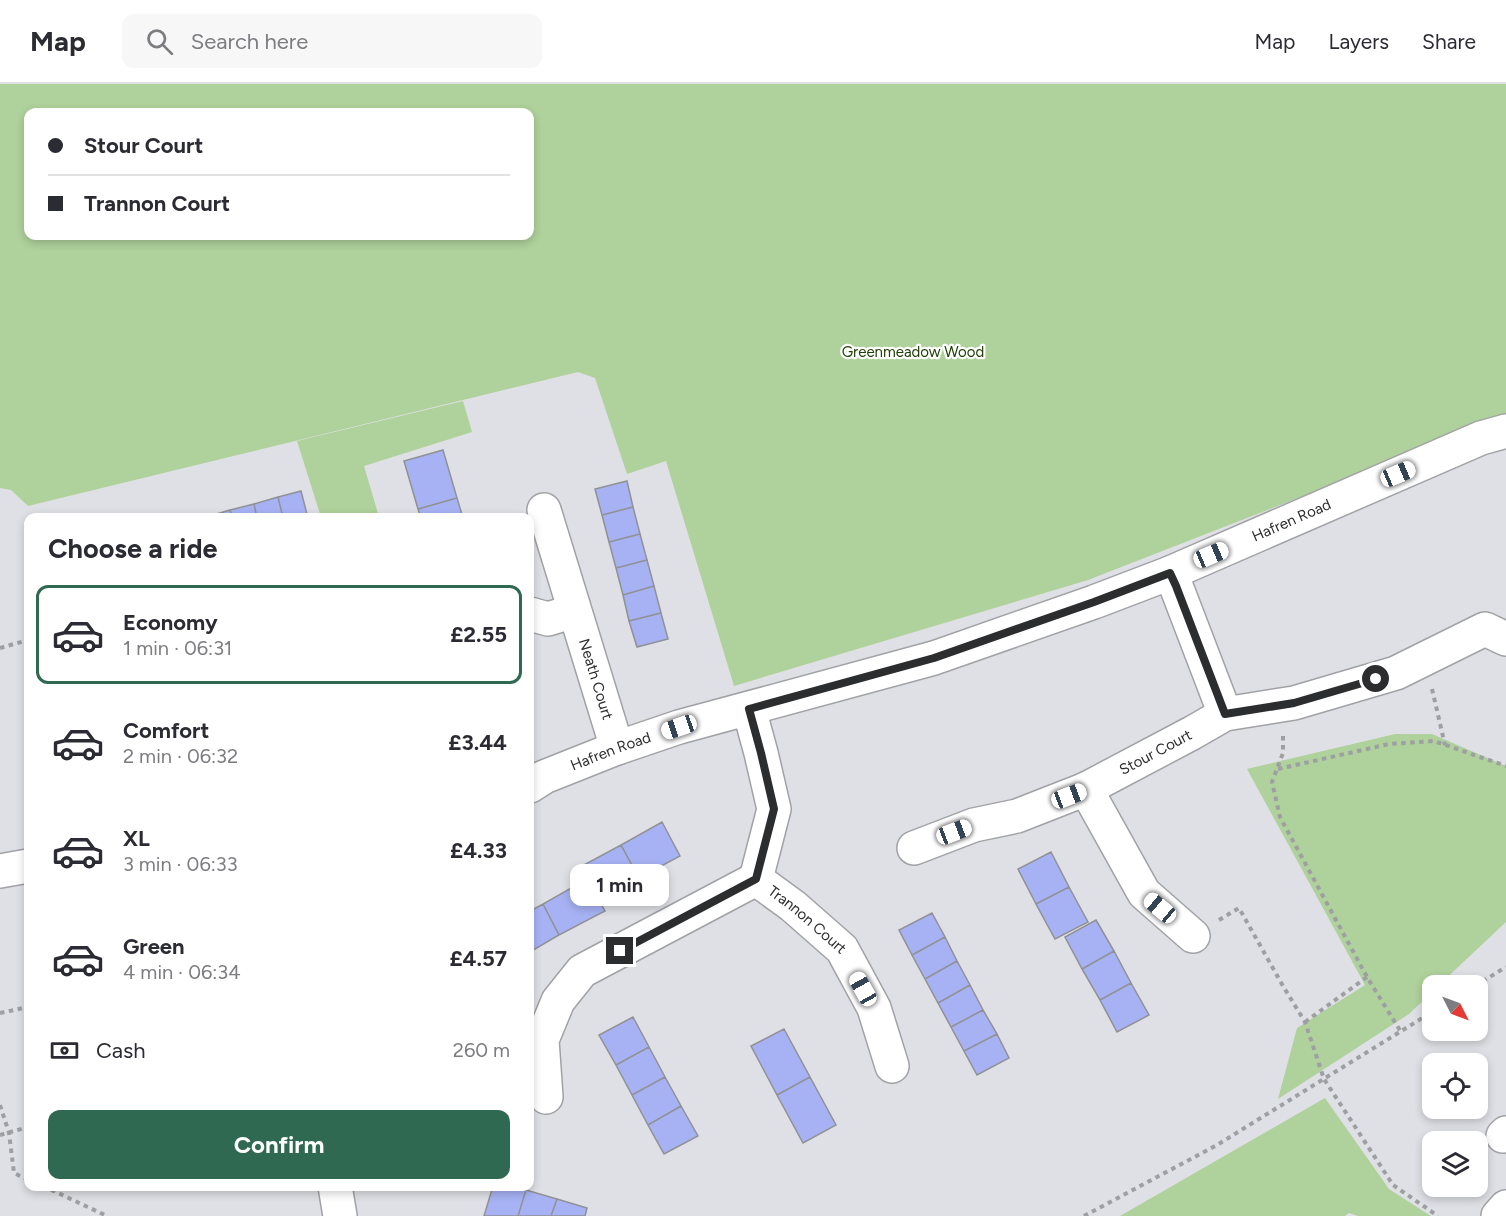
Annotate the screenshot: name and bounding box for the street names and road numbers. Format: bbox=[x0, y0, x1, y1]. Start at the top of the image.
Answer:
street label: Hafren Road bbox=[1249, 495, 1334, 545]
street label: Neath Court bbox=[575, 636, 617, 722]
street label: Stour Court bbox=[1116, 726, 1195, 779]
street label: Hafren Road bbox=[568, 728, 653, 775]
street label: Trannon Court bbox=[765, 882, 850, 958]

